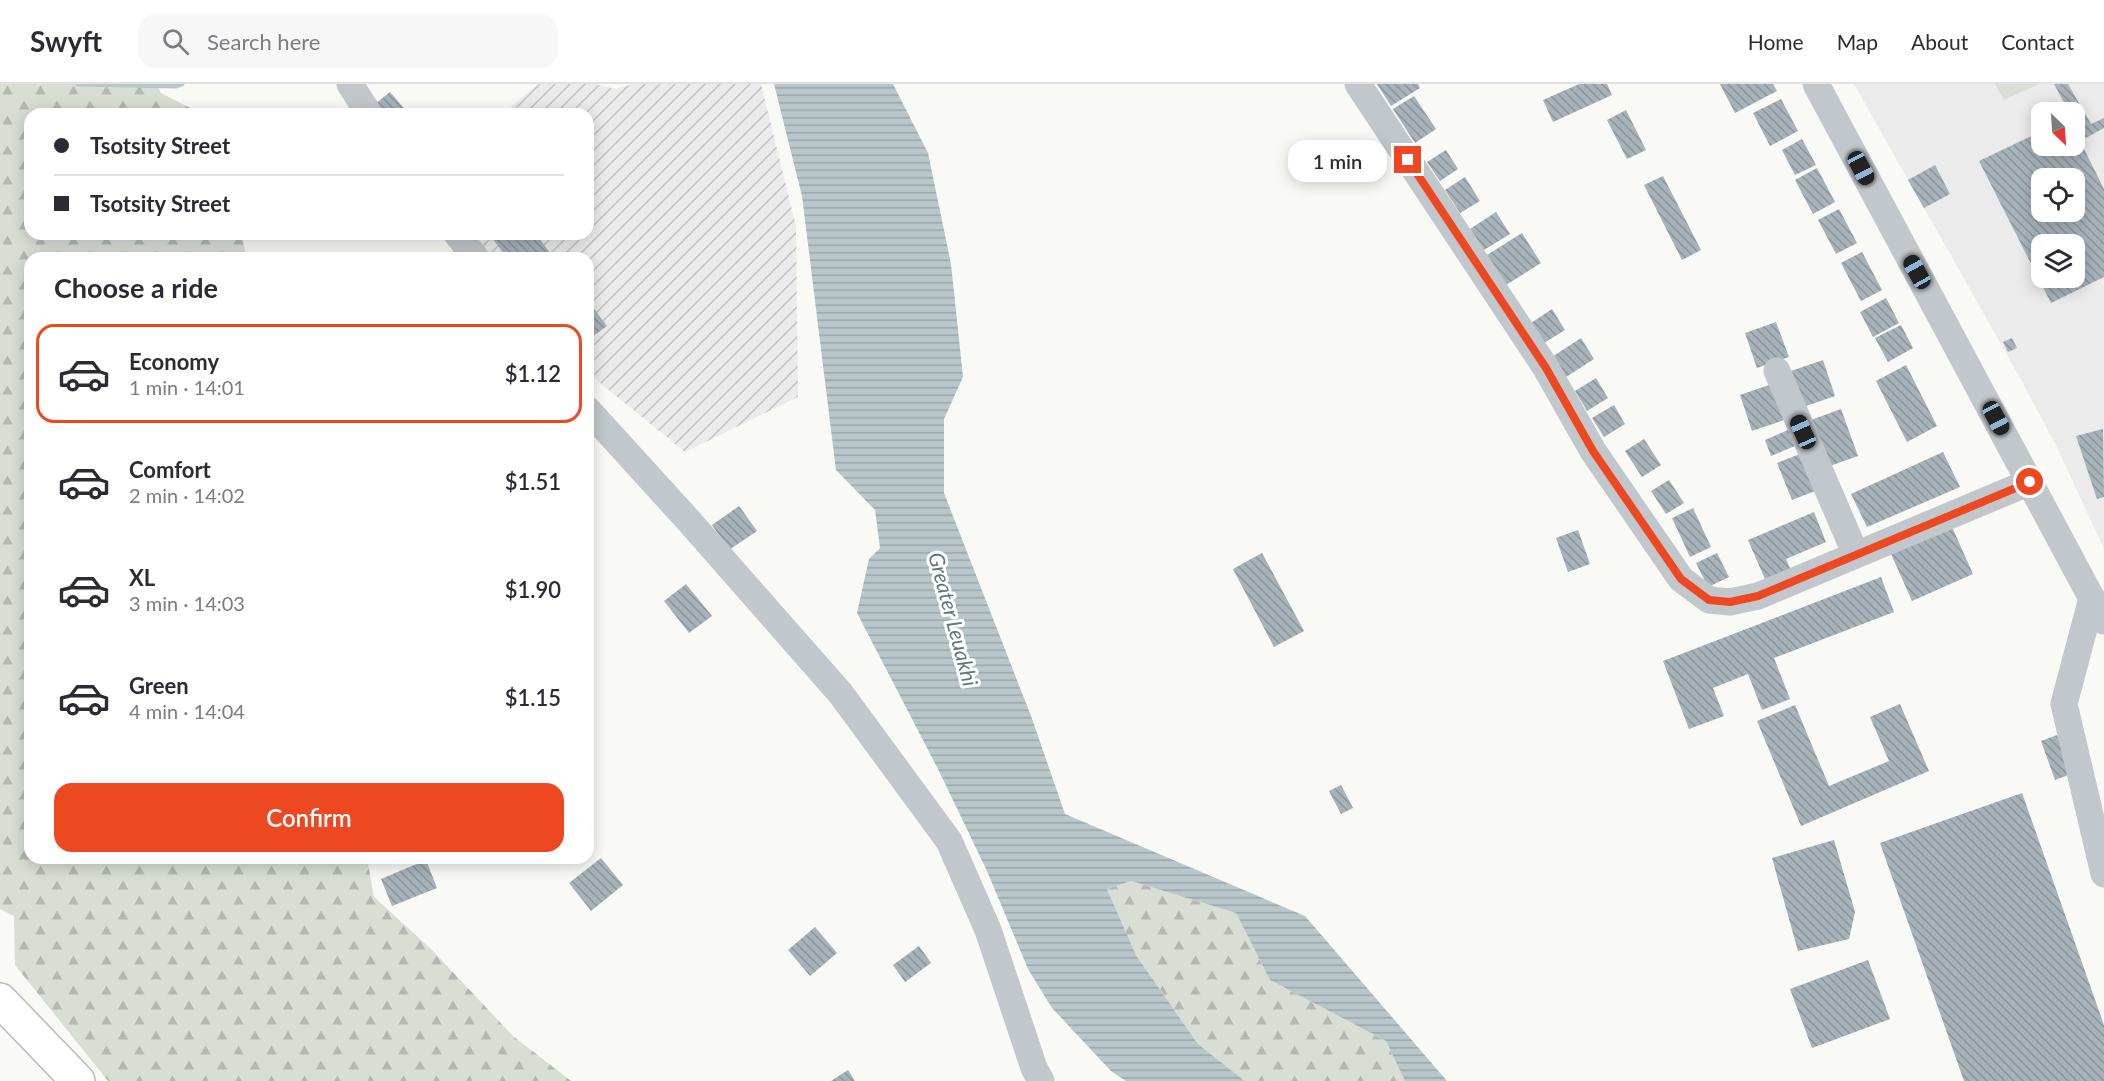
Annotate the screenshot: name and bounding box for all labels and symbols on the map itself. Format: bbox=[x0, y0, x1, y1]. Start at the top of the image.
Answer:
north arrow bbox=[2031, 102, 2085, 156]
callout: 1 min bbox=[1288, 139, 1387, 181]
route end bbox=[1394, 146, 1421, 173]
car bbox=[1845, 148, 1877, 188]
car bbox=[1900, 252, 1934, 292]
car bbox=[1980, 398, 2012, 438]
car bbox=[1787, 412, 1819, 452]
route start bbox=[2016, 468, 2043, 495]
water label: Greater Leuakhi bbox=[924, 549, 984, 689]

